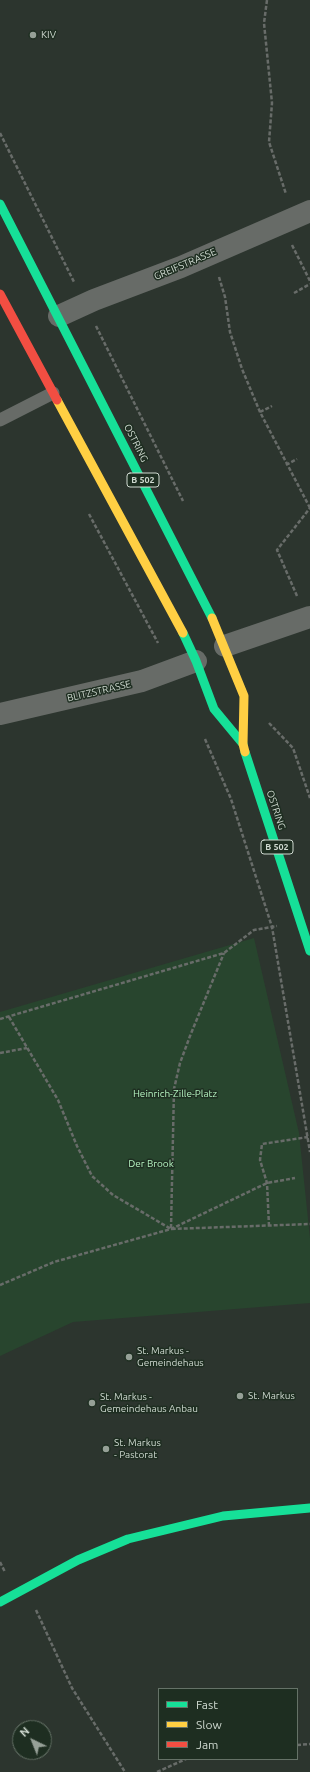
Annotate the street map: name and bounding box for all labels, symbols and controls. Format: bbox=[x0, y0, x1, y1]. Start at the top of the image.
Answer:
place label: KIV bbox=[41, 29, 56, 41]
marker: KIV bbox=[28, 30, 38, 40]
street label: GREIFSTRASSE bbox=[152, 246, 218, 282]
street label: OSTRING bbox=[121, 422, 151, 464]
road number: B 502 bbox=[127, 473, 159, 487]
street label: BLITZSTRASSE bbox=[66, 678, 132, 704]
street label: OSTRING bbox=[264, 789, 288, 831]
road number: B 502 bbox=[261, 840, 293, 854]
park label: Heinrich-Zille-Platz bbox=[133, 1088, 217, 1100]
park label: Der Brook bbox=[128, 1158, 174, 1170]
place label: St. Markus - Gemeindehaus bbox=[137, 1345, 204, 1368]
marker: St. Markus - Gemeindehaus bbox=[124, 1352, 134, 1362]
place label: St. Markus bbox=[248, 1390, 295, 1402]
place label: St. Markus - Gemeindehaus Anbau bbox=[100, 1391, 198, 1414]
marker: St. Markus bbox=[235, 1391, 245, 1401]
marker: St. Markus - Gemeindehaus Anbau bbox=[87, 1398, 97, 1408]
place label: St. Markus - Pastorat bbox=[114, 1437, 161, 1460]
marker: St. Markus - Pastorat bbox=[101, 1444, 111, 1454]
legend bbox=[158, 1688, 298, 1760]
text: Fast bbox=[196, 1698, 218, 1711]
text: Slow bbox=[196, 1718, 222, 1731]
north arrow bbox=[12, 1720, 52, 1760]
text: N bbox=[17, 1725, 32, 1739]
text: Jam bbox=[196, 1738, 218, 1751]

